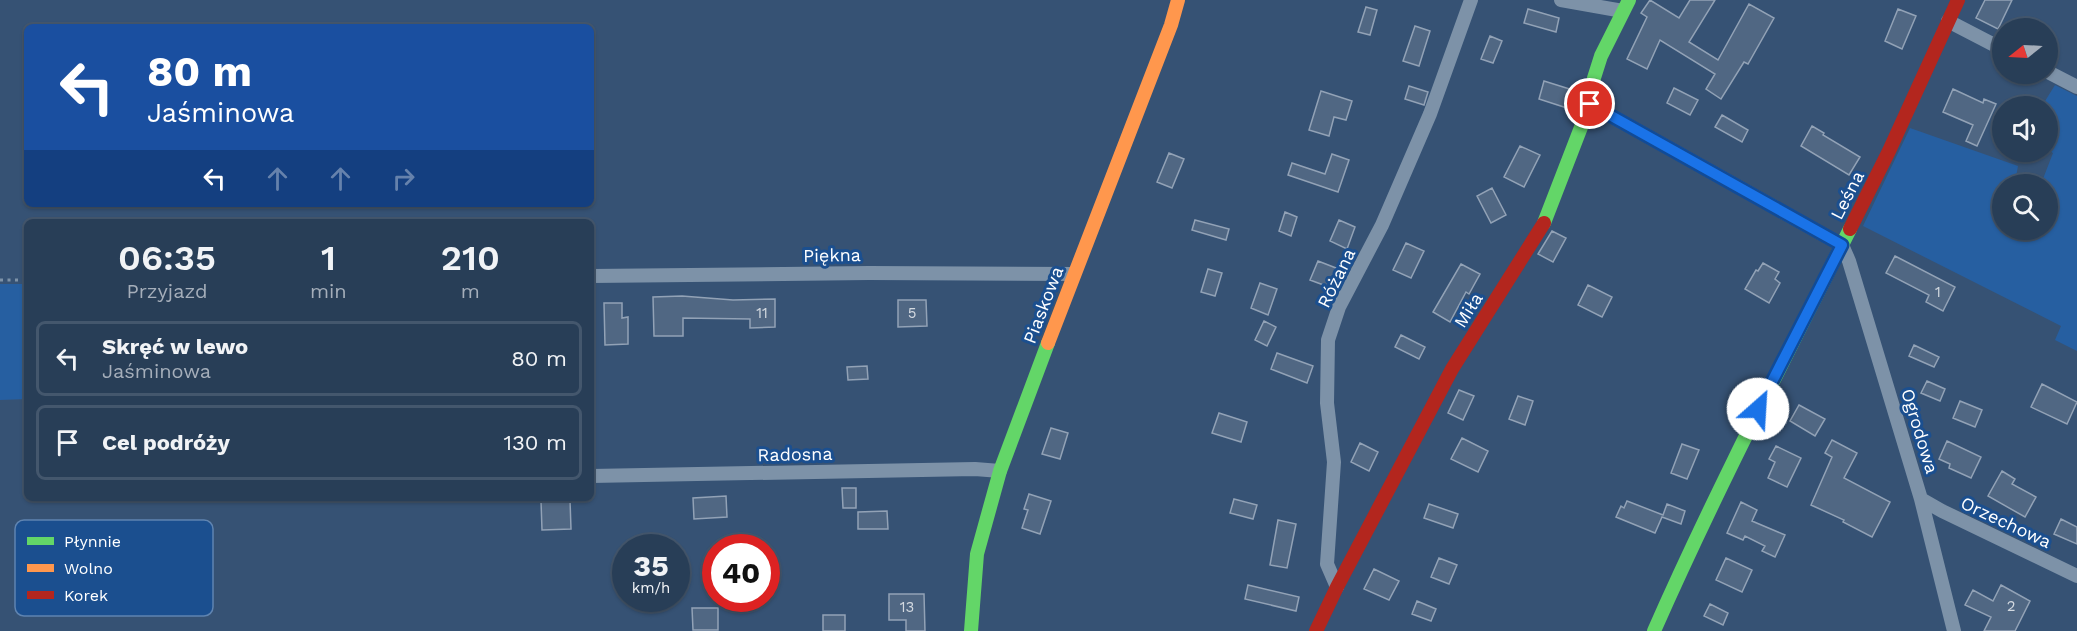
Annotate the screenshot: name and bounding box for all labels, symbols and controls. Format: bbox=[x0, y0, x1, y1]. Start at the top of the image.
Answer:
north arrow bbox=[1992, 18, 2058, 84]
map controls bbox=[1992, 18, 2058, 240]
text: 80 m bbox=[147, 47, 252, 96]
icon: left bbox=[48, 48, 126, 126]
pin bbox=[1564, 78, 1615, 129]
icon: arrive bbox=[1573, 87, 1606, 120]
button: sound bbox=[1992, 96, 2058, 162]
text: Jaśminowa bbox=[147, 97, 294, 129]
icon: left bbox=[198, 162, 231, 195]
icon: ahead bbox=[261, 162, 294, 195]
icon: ahead bbox=[324, 162, 357, 195]
icon: right bbox=[387, 162, 420, 195]
street label: Leśna bbox=[1826, 167, 1868, 223]
button: search bbox=[1992, 174, 2058, 240]
text: 06:35 bbox=[118, 237, 216, 279]
text: 1 bbox=[321, 237, 336, 279]
text: 210 bbox=[441, 237, 500, 279]
street label: Piękna bbox=[803, 244, 861, 266]
street label: Różana bbox=[1313, 245, 1359, 311]
street label: Piaskowa bbox=[1019, 263, 1067, 347]
text: Przyjazd bbox=[126, 279, 208, 303]
text: min bbox=[310, 279, 347, 303]
text: m bbox=[461, 279, 480, 303]
house number: 1 bbox=[1935, 283, 1941, 301]
street label: Miła bbox=[1449, 289, 1487, 331]
house number: 11 bbox=[756, 304, 768, 322]
house number: 5 bbox=[908, 304, 916, 322]
text: Skręć w lewo bbox=[102, 334, 248, 359]
icon: left bbox=[51, 342, 84, 375]
text: 80 m bbox=[511, 346, 567, 371]
text: Jaśminowa bbox=[102, 359, 211, 383]
position arrow bbox=[1726, 377, 1790, 441]
street label: Ogrodowa bbox=[1897, 386, 1943, 476]
icon: arrive bbox=[51, 426, 84, 459]
text: Cel podróży bbox=[102, 430, 230, 455]
text: 130 m bbox=[503, 430, 567, 455]
street label: Radosna bbox=[757, 443, 833, 465]
street label: Orzechowa bbox=[1957, 492, 2055, 552]
legend bbox=[15, 520, 213, 616]
text: Płynnie bbox=[64, 532, 121, 551]
speed limit sign: 40 bbox=[702, 534, 780, 612]
text: 35 bbox=[633, 548, 669, 583]
text: Wolno bbox=[64, 559, 113, 578]
text: km/h bbox=[632, 579, 670, 597]
text: Korek bbox=[64, 586, 108, 605]
house number: 2 bbox=[2007, 597, 2015, 615]
house number: 13 bbox=[900, 598, 914, 616]

